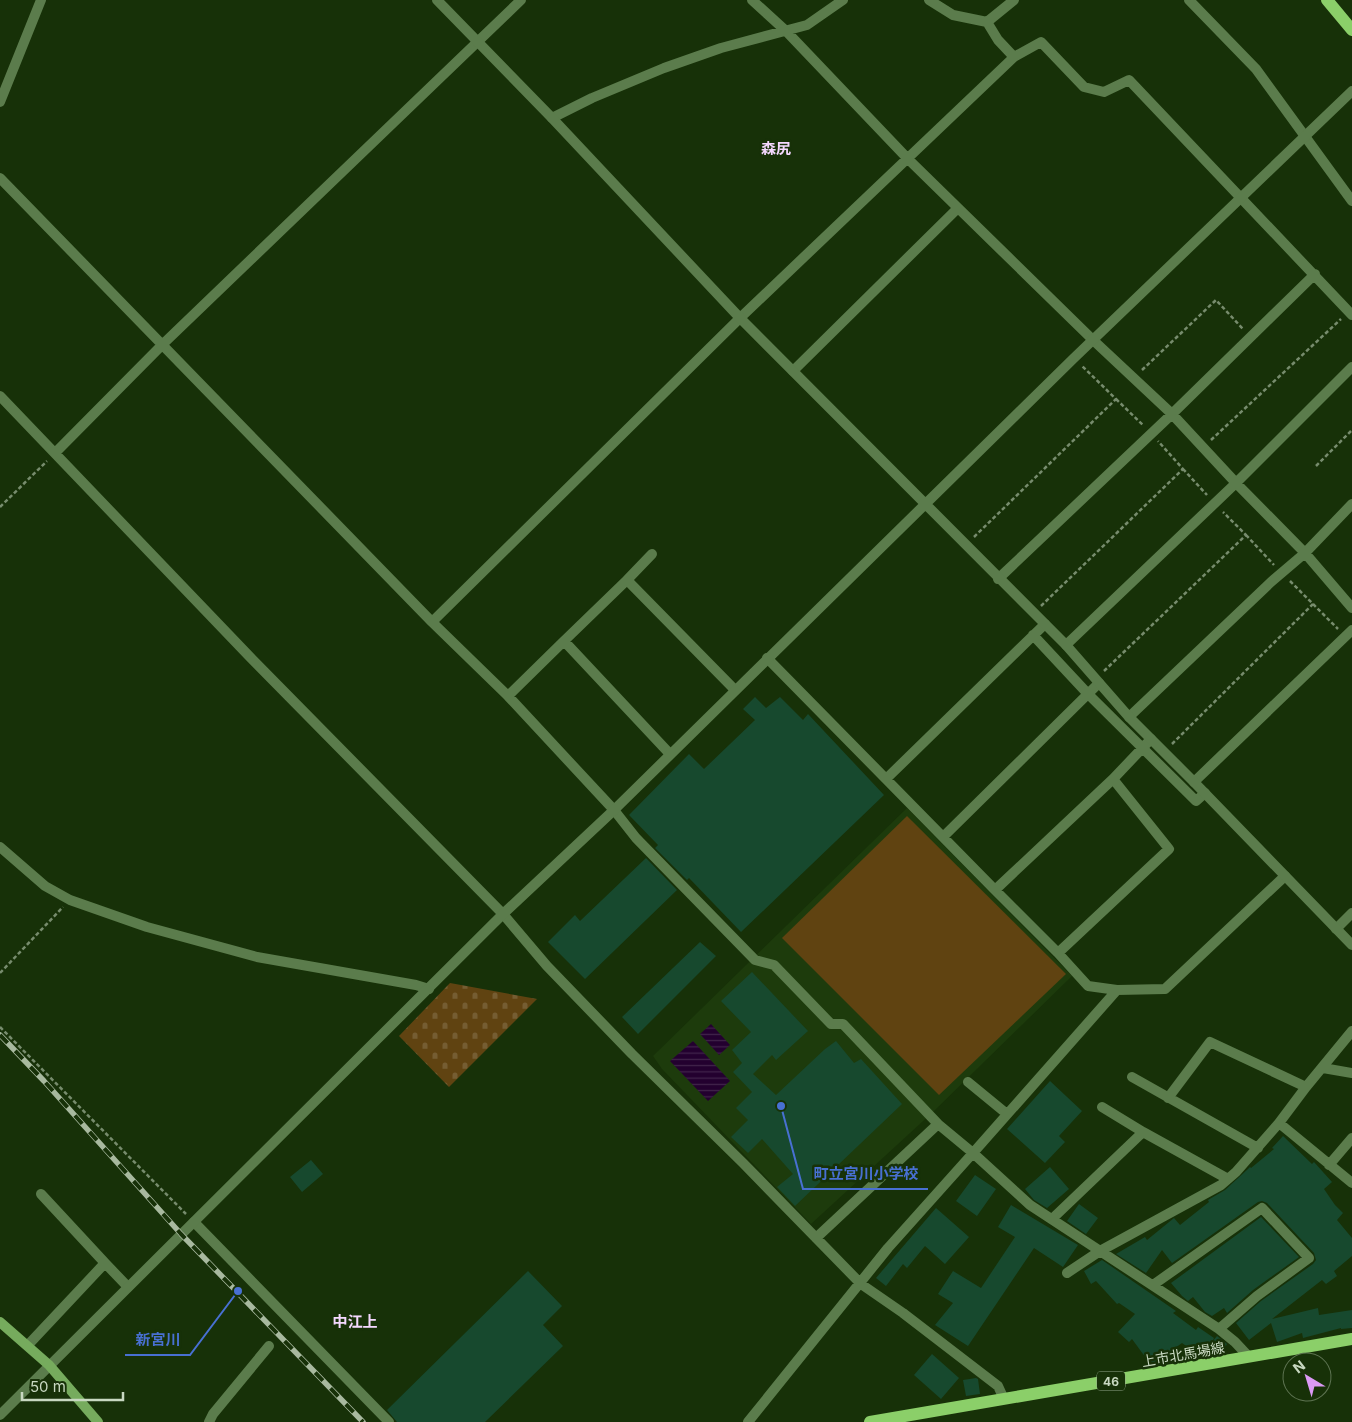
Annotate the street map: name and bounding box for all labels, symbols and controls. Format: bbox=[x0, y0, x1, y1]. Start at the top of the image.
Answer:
district label: 森尻 bbox=[761, 139, 791, 158]
callout: 町立宮川小学校 bbox=[803, 1159, 928, 1189]
text: 町立宮川小学校 bbox=[813, 1164, 919, 1183]
district label: 中江上 bbox=[332, 1312, 378, 1331]
callout: 新宮川 bbox=[125, 1325, 190, 1355]
text: 新宮川 bbox=[135, 1330, 181, 1349]
street label: 上市北馬場線 bbox=[1140, 1338, 1226, 1370]
north arrow bbox=[1282, 1352, 1332, 1402]
text: N bbox=[1289, 1356, 1308, 1376]
scale bar bbox=[22, 1370, 124, 1402]
road number: 46 bbox=[1097, 1372, 1125, 1390]
text: 50 m bbox=[30, 1377, 66, 1396]

